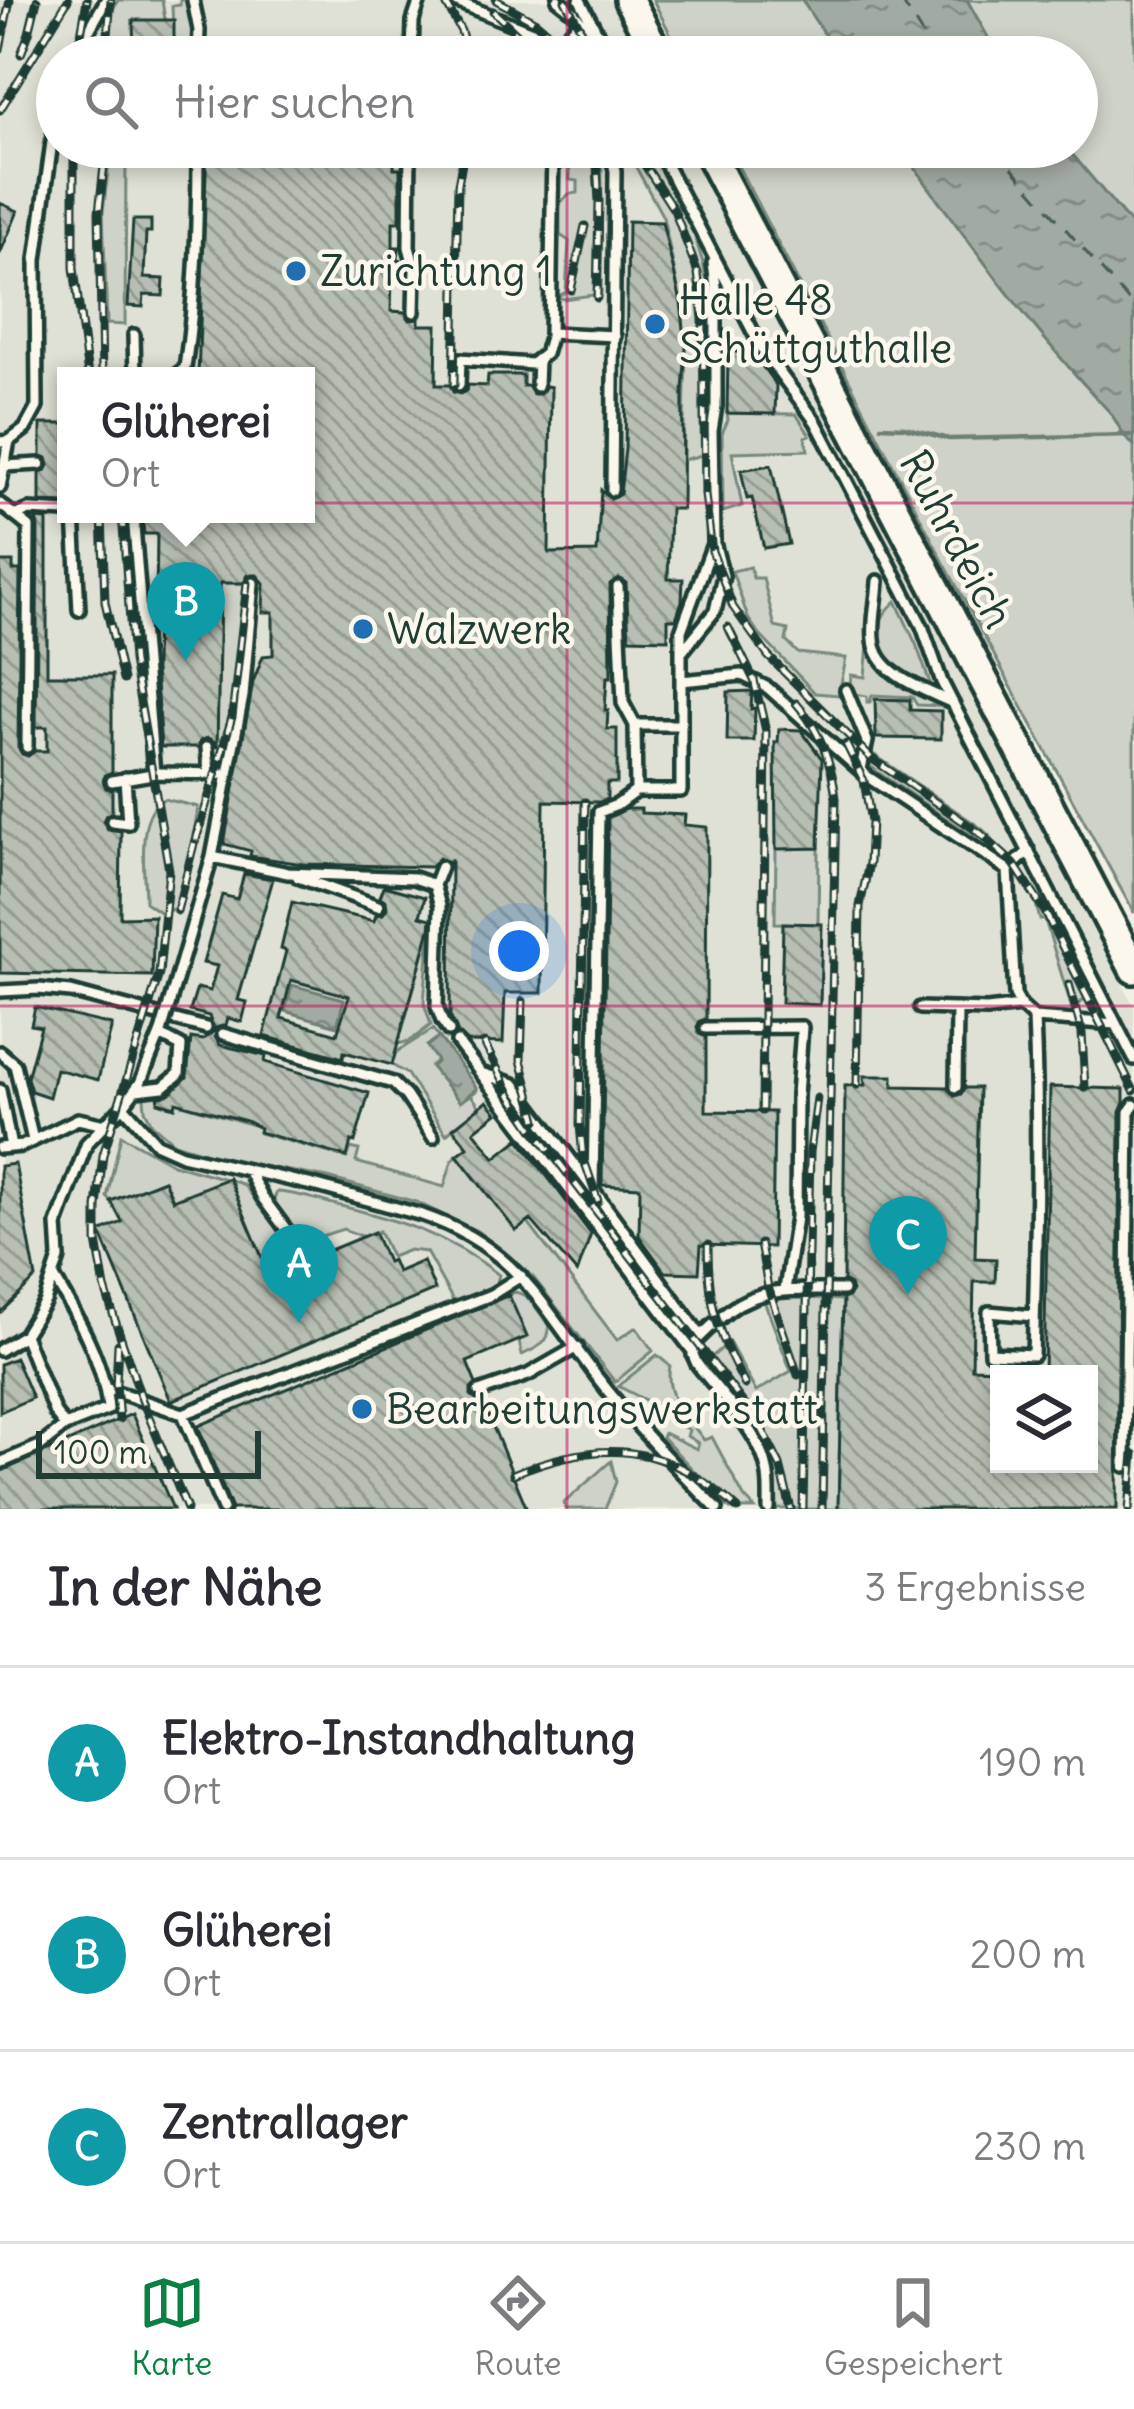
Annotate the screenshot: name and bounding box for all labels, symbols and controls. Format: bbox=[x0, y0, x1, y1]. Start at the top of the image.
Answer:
search box bbox=[36, 36, 1098, 168]
icon: search bbox=[78, 69, 144, 135]
text: Hier suchen bbox=[174, 74, 415, 130]
place label: Zurichtung 1 bbox=[320, 245, 552, 297]
marker: Zurichtung 1 bbox=[283, 258, 309, 284]
place label: Halle 48 Schüttguthalle bbox=[679, 274, 952, 374]
marker: Halle 48 Schüttguthalle bbox=[642, 311, 668, 337]
popup bbox=[57, 367, 315, 523]
text: Glüherei bbox=[101, 393, 271, 449]
street label: Ruhrdeich bbox=[888, 441, 1026, 637]
text: Ort bbox=[101, 449, 160, 498]
pin: B bbox=[147, 562, 225, 661]
place label: Walzwerk bbox=[387, 603, 571, 655]
marker: Walzwerk bbox=[350, 616, 376, 642]
your location bbox=[489, 921, 549, 981]
pin: C bbox=[869, 1196, 947, 1295]
pin: A bbox=[260, 1224, 338, 1323]
map controls bbox=[990, 1365, 1098, 1473]
button: layers bbox=[990, 1365, 1098, 1473]
place label: Bearbeitungswerkstatt bbox=[386, 1383, 818, 1435]
marker: Bearbeitungswerkstatt bbox=[349, 1396, 375, 1422]
scale bar bbox=[36, 1425, 261, 1478]
text: 100 m bbox=[54, 1431, 147, 1473]
text: In der Nähe bbox=[48, 1555, 323, 1619]
text: 3 Ergebnisse bbox=[864, 1563, 1086, 1612]
text: Elektro-Instandhaltung bbox=[162, 1710, 636, 1766]
text: A bbox=[74, 1738, 100, 1787]
text: 190 m bbox=[979, 1738, 1086, 1787]
text: Ort bbox=[162, 1766, 221, 1815]
text: Glüherei bbox=[162, 1902, 332, 1958]
text: B bbox=[74, 1930, 100, 1979]
text: 200 m bbox=[970, 1930, 1086, 1979]
text: Ort bbox=[162, 1958, 221, 2007]
text: Zentrallager bbox=[162, 2094, 408, 2150]
text: C bbox=[74, 2122, 100, 2171]
text: 230 m bbox=[973, 2122, 1086, 2171]
text: Ort bbox=[162, 2150, 221, 2199]
tab: Karte bbox=[131, 2270, 212, 2384]
tab: Route bbox=[475, 2270, 562, 2384]
tab: Gespeichert bbox=[824, 2270, 1003, 2384]

